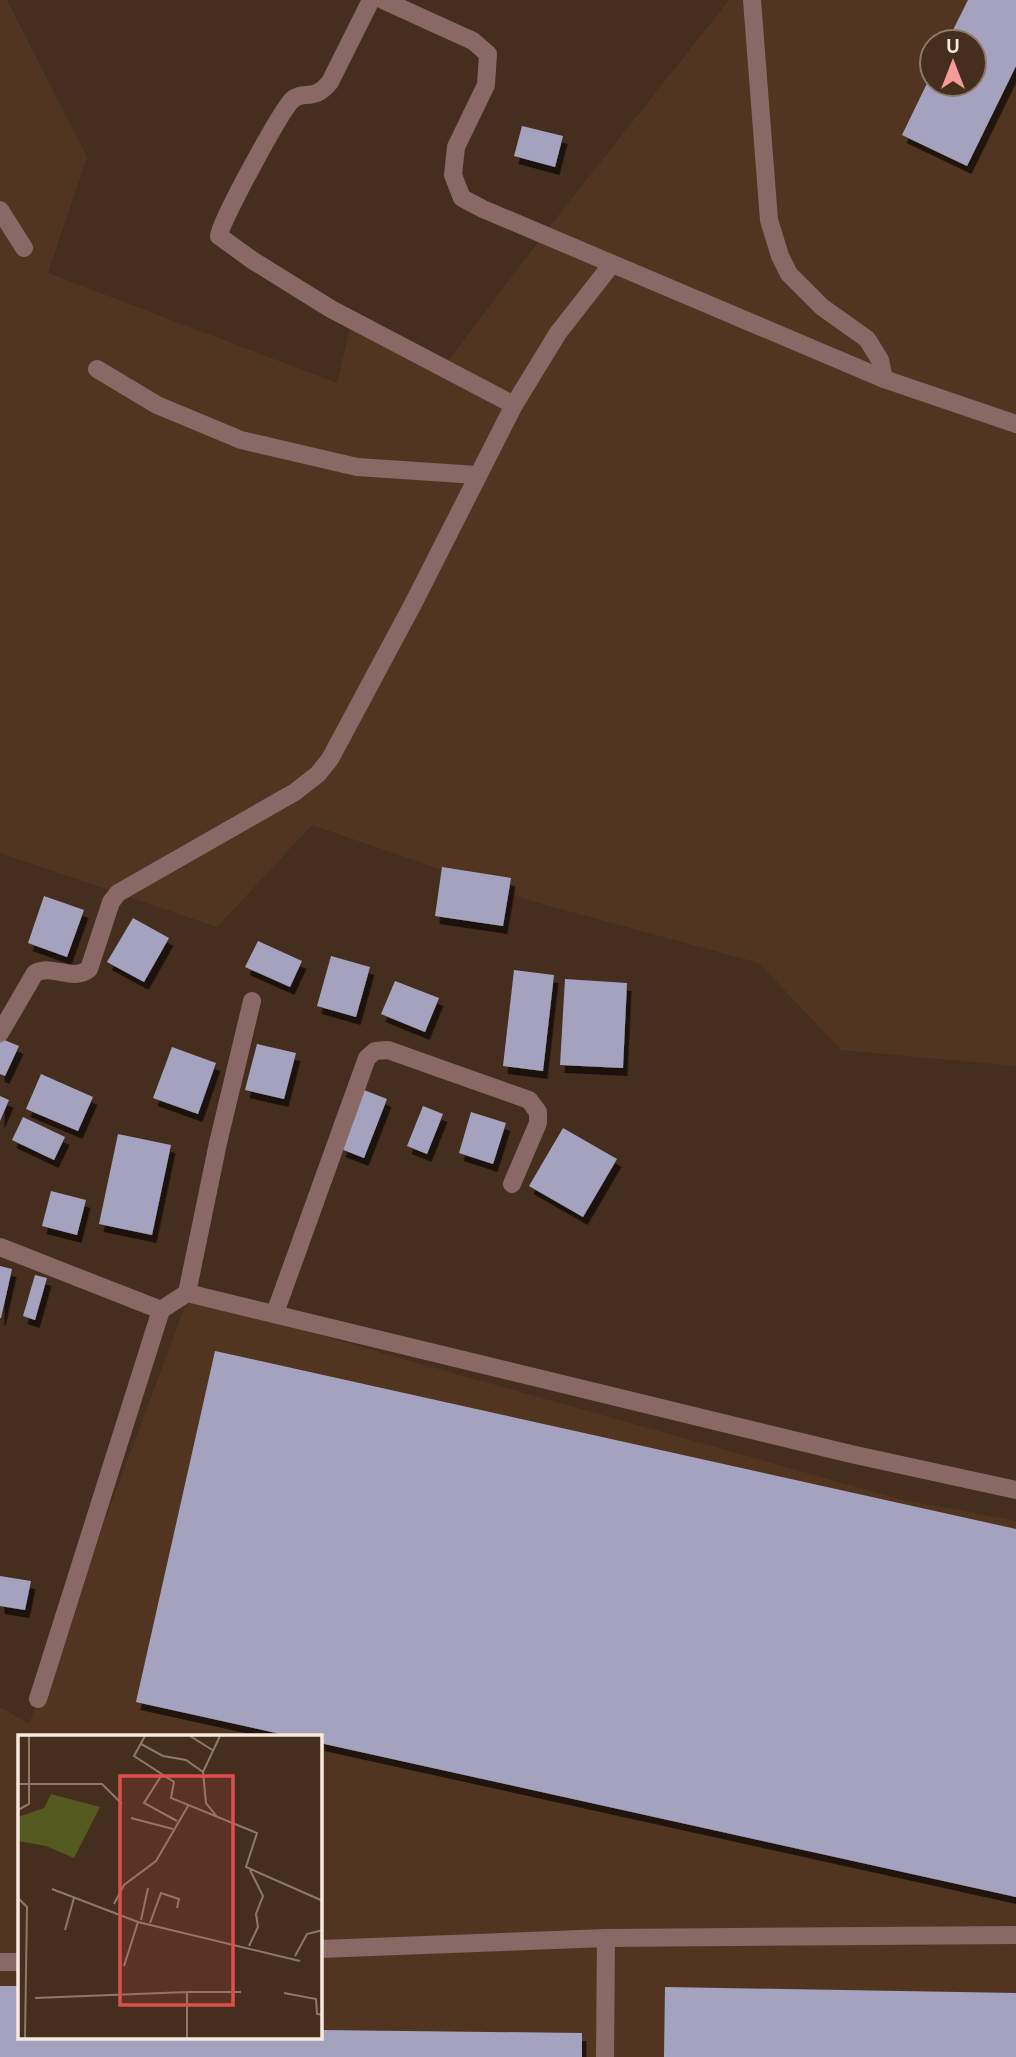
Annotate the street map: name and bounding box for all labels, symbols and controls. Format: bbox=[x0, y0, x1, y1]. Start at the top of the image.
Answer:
north arrow bbox=[918, 28, 988, 98]
text: U bbox=[946, 35, 960, 58]
inset map bbox=[18, 1735, 322, 2039]

